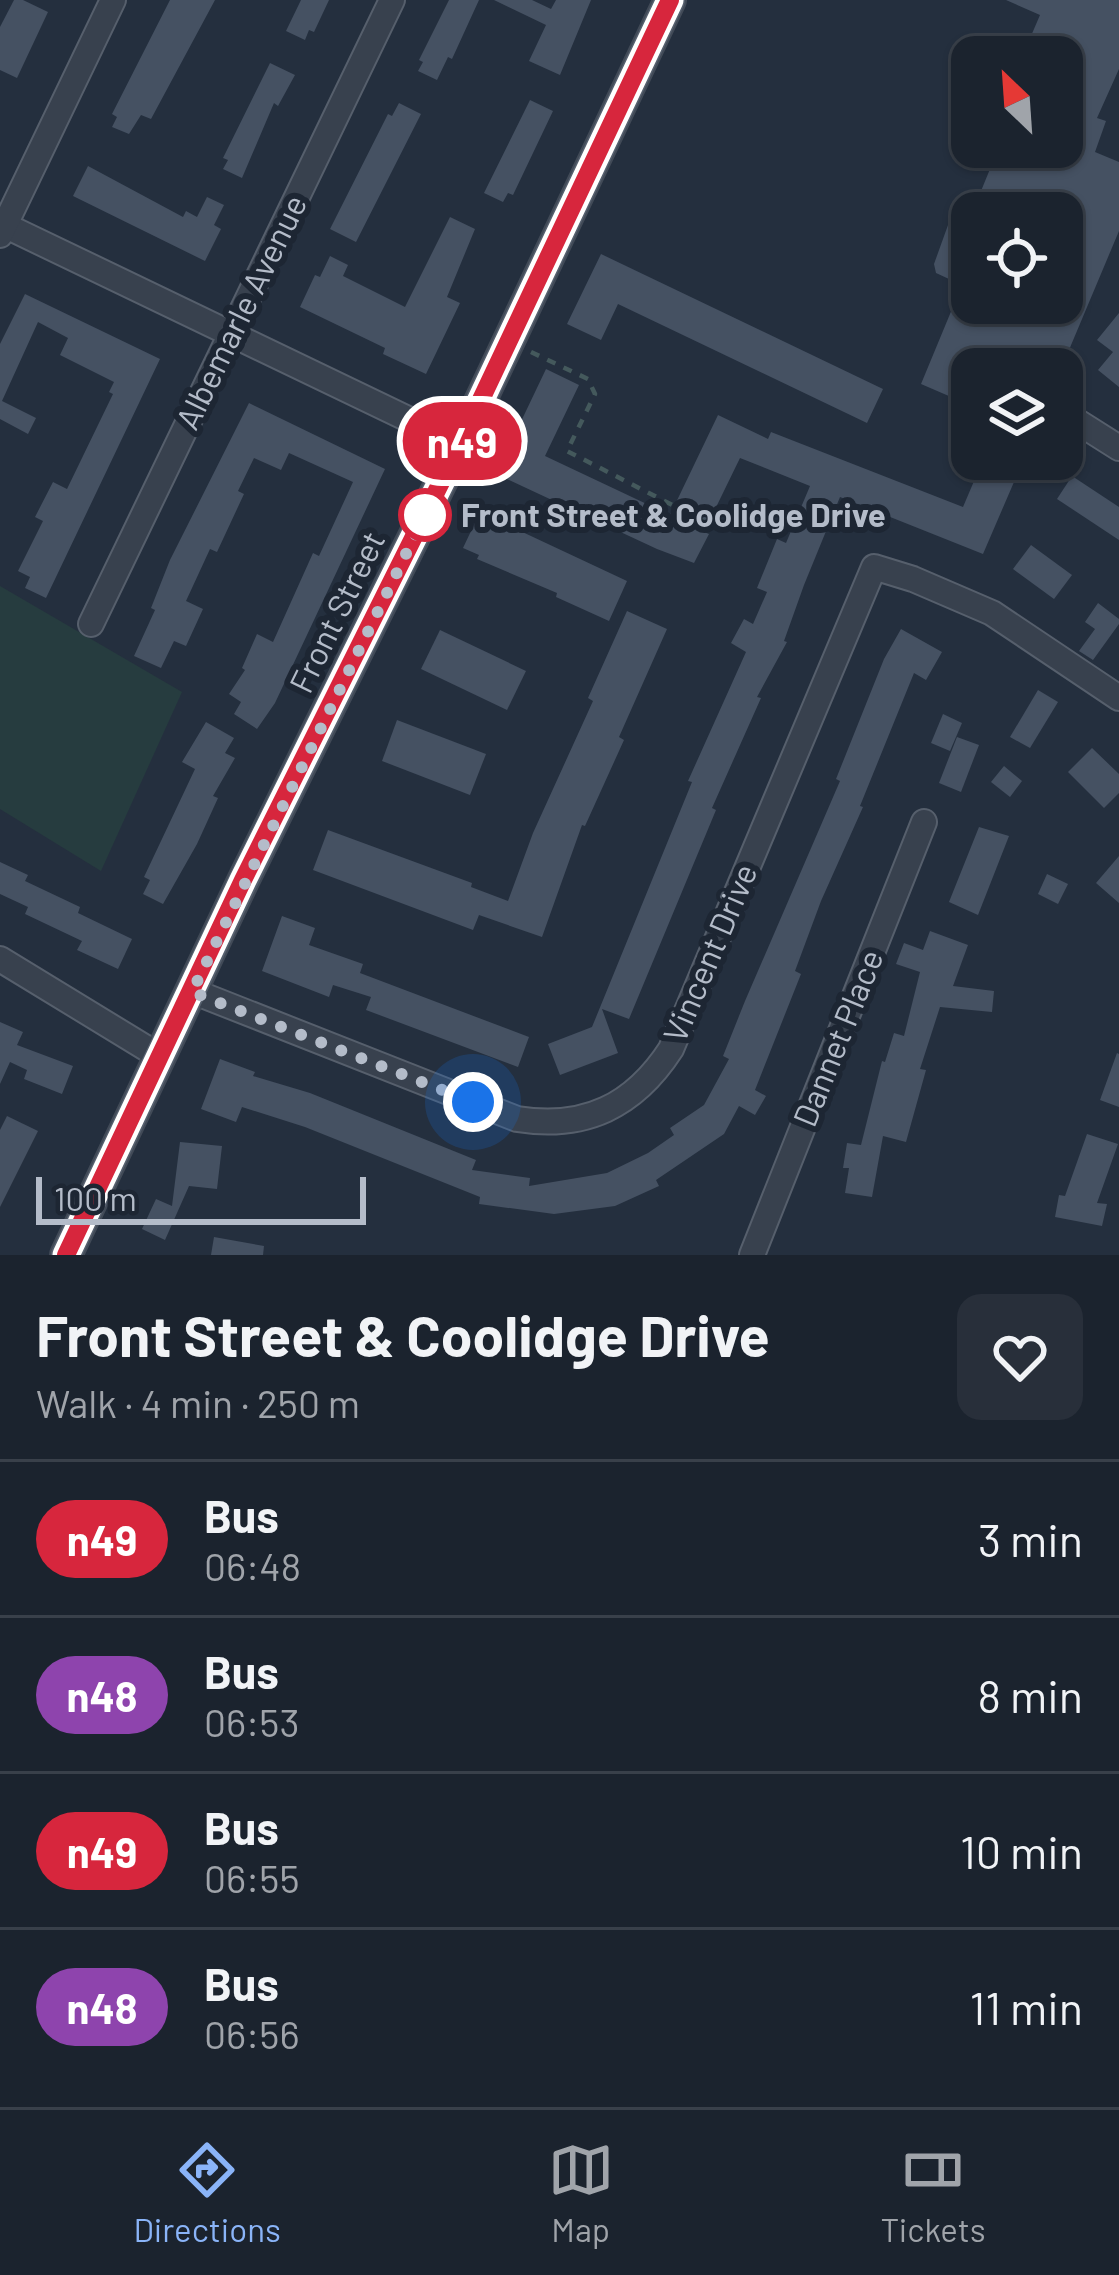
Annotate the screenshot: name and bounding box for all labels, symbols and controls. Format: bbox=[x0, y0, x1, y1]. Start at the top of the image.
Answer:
north arrow bbox=[951, 36, 1083, 168]
map controls bbox=[951, 36, 1083, 480]
street label: Albemarle Avenue bbox=[166, 188, 314, 435]
button: locate bbox=[951, 192, 1083, 324]
button: layers bbox=[951, 348, 1083, 480]
line badge: n49 bbox=[393, 402, 531, 480]
text: n49 bbox=[427, 416, 497, 466]
marker: Front Street & Coolidge Drive bbox=[400, 490, 450, 540]
place label: Front Street & Coolidge Drive bbox=[461, 494, 886, 534]
street label: Front Street bbox=[280, 524, 392, 699]
street label: Vincent Drive bbox=[654, 857, 765, 1048]
street label: Dannet Place bbox=[784, 943, 891, 1132]
your location bbox=[443, 1072, 503, 1132]
scale bar bbox=[36, 1171, 366, 1224]
text: 100 m bbox=[54, 1178, 137, 1218]
button: heart bbox=[957, 1294, 1083, 1420]
text: Front Street & Coolidge Drive bbox=[36, 1300, 770, 1368]
text: Walk · 4 min · 250 m bbox=[36, 1379, 360, 1426]
text: Bus bbox=[204, 1488, 279, 1542]
text: 3 min bbox=[978, 1512, 1083, 1566]
text: n49 bbox=[67, 1514, 137, 1564]
text: 06:48 bbox=[204, 1542, 301, 1589]
text: Bus bbox=[204, 1644, 279, 1698]
text: 8 min bbox=[978, 1668, 1083, 1722]
text: n48 bbox=[66, 1670, 138, 1720]
text: 06:53 bbox=[204, 1698, 299, 1745]
text: Bus bbox=[204, 1800, 279, 1854]
text: 10 min bbox=[960, 1824, 1083, 1878]
text: n49 bbox=[67, 1826, 137, 1876]
text: 06:55 bbox=[204, 1854, 299, 1901]
text: Bus bbox=[204, 1956, 279, 2010]
text: 11 min bbox=[969, 1980, 1083, 2034]
text: n48 bbox=[66, 1982, 138, 2032]
text: 06:56 bbox=[204, 2010, 299, 2057]
tab: Directions bbox=[133, 2137, 281, 2249]
tab: Map bbox=[548, 2137, 614, 2249]
tab: Tickets bbox=[881, 2137, 986, 2249]

